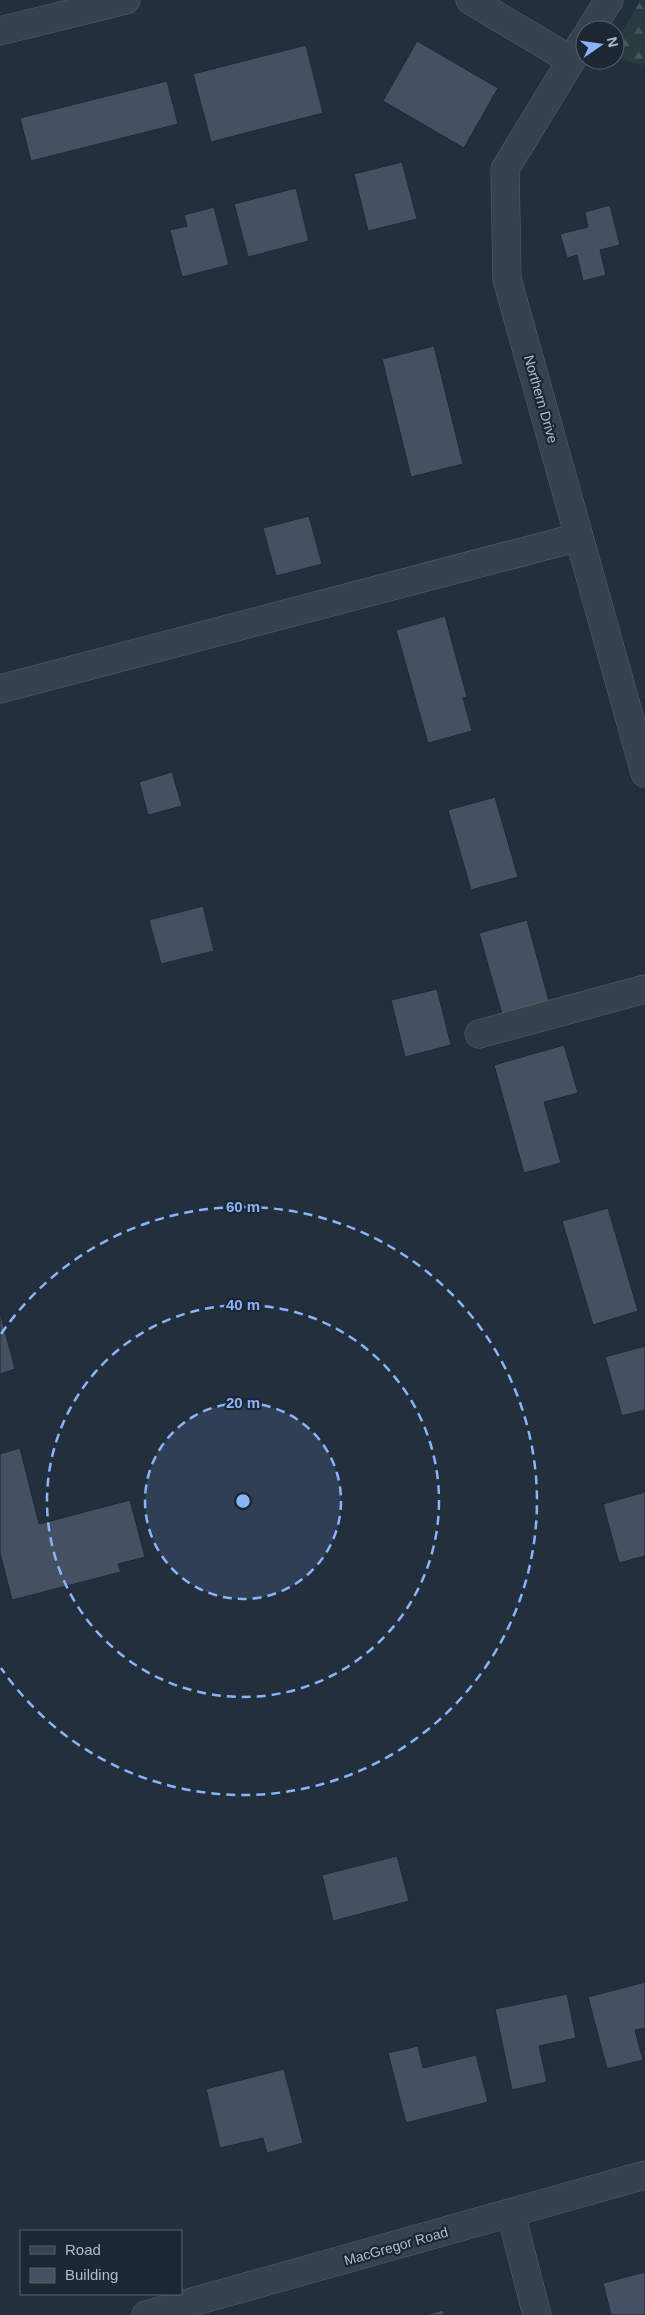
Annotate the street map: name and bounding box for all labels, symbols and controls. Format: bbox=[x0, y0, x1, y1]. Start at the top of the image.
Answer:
north arrow bbox=[575, 20, 625, 70]
text: N bbox=[604, 35, 622, 49]
street label: Northern Drive bbox=[521, 353, 561, 445]
text: 60 m bbox=[226, 1198, 260, 1215]
text: 40 m bbox=[226, 1296, 260, 1313]
text: 20 m bbox=[226, 1394, 260, 1411]
centre of rings bbox=[234, 1492, 252, 1510]
street label: MacGregor Road bbox=[342, 2224, 450, 2268]
legend bbox=[20, 2230, 182, 2295]
text: Road bbox=[65, 2241, 101, 2258]
text: Building bbox=[65, 2266, 118, 2283]

